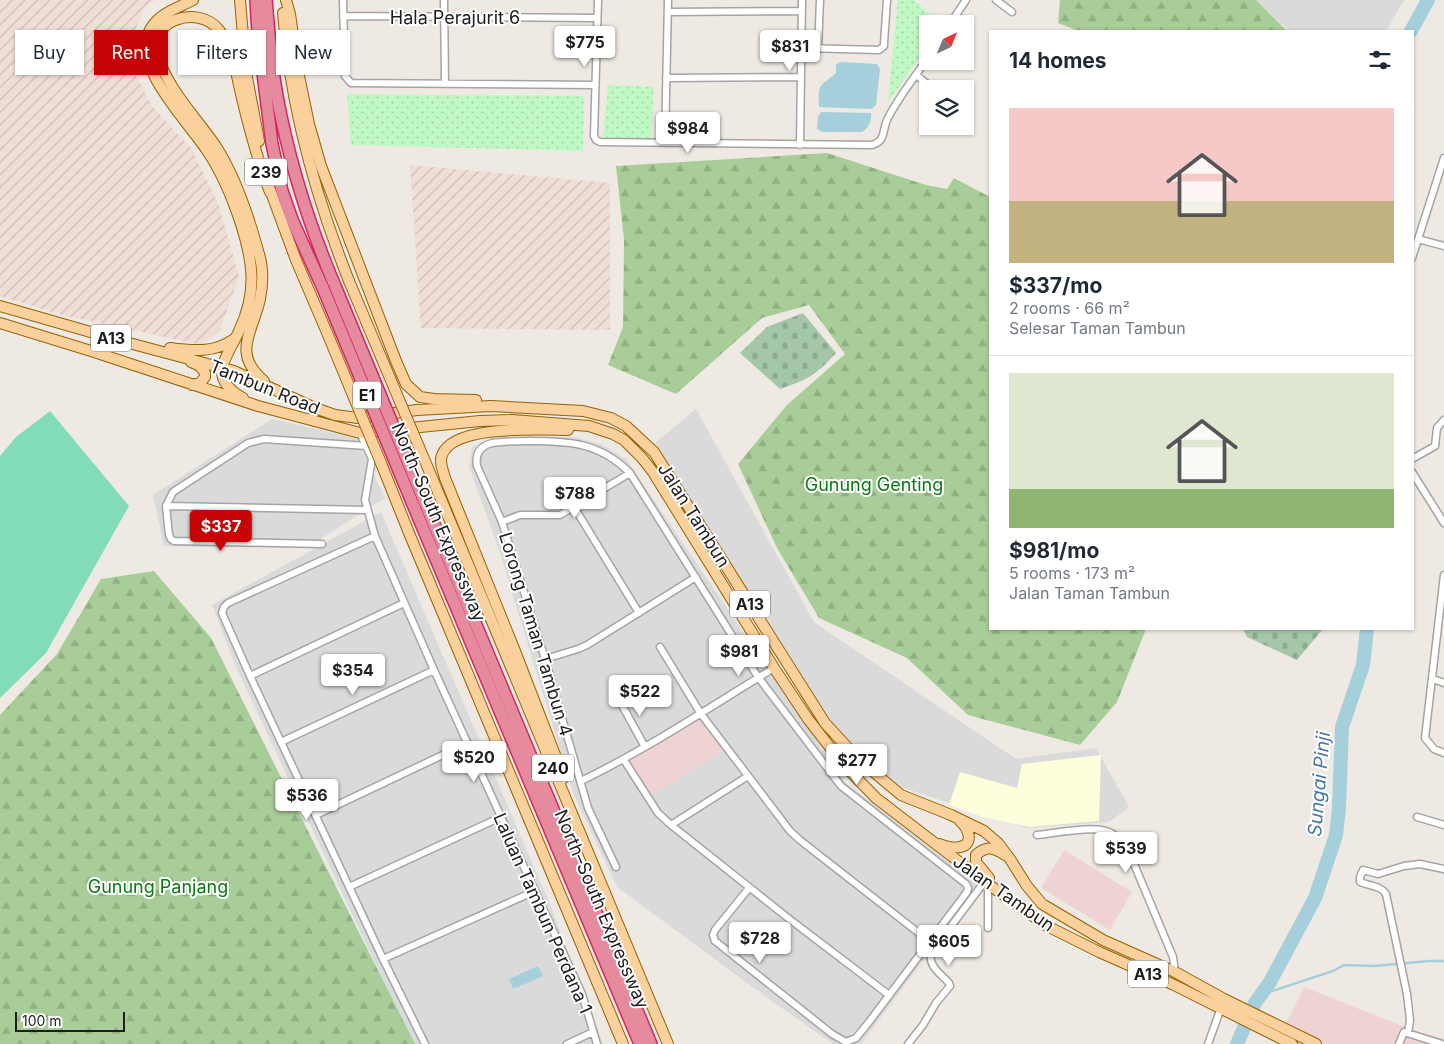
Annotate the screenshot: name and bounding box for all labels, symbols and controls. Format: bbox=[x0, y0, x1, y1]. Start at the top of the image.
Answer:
street label: Hala Perajurit 6 bbox=[390, 7, 520, 28]
north arrow bbox=[919, 15, 974, 70]
map controls bbox=[919, 15, 974, 135]
pin: $775 bbox=[555, 26, 615, 68]
chip: Buy bbox=[15, 30, 84, 75]
chip: Rent bbox=[94, 30, 168, 75]
chip: Filters bbox=[178, 30, 266, 75]
chip: New bbox=[276, 30, 350, 75]
pin: $831 bbox=[760, 30, 820, 72]
text: $775 bbox=[565, 32, 605, 52]
text: $831 bbox=[771, 36, 809, 56]
icon: filters bbox=[1366, 46, 1394, 74]
text: 14 homes bbox=[1009, 48, 1107, 73]
button: layers bbox=[919, 80, 974, 135]
pin: $984 bbox=[658, 112, 718, 154]
text: $984 bbox=[667, 118, 709, 138]
icon: home bbox=[1157, 140, 1247, 230]
road number: 239 bbox=[245, 158, 287, 186]
text: $337/mo bbox=[1009, 273, 1102, 298]
text: 2 rooms · 66 m² bbox=[1009, 298, 1130, 318]
text: Selesar Taman Tambun bbox=[1009, 318, 1186, 338]
road number: A13 bbox=[91, 324, 131, 352]
street label: Tambun Road bbox=[207, 355, 323, 419]
road number: E1 bbox=[353, 382, 381, 408]
icon: home bbox=[1157, 406, 1247, 496]
street label: North–South Expressway bbox=[388, 419, 490, 625]
street label: Jalan Tambun bbox=[654, 459, 734, 571]
park label: Gunung Genting bbox=[805, 474, 943, 495]
pin: $788 bbox=[545, 476, 605, 519]
text: $788 bbox=[555, 483, 595, 503]
pin: $337 bbox=[191, 510, 251, 552]
text: $337 bbox=[201, 516, 241, 536]
street label: Lorong Taman Tambun 4 bbox=[495, 530, 577, 738]
text: $981/mo bbox=[1009, 538, 1099, 563]
text: 5 rooms · 173 m² bbox=[1009, 563, 1135, 583]
text: Jalan Taman Tambun bbox=[1009, 583, 1170, 603]
road number: A13 bbox=[730, 590, 770, 618]
pin: $981 bbox=[709, 634, 769, 677]
text: $981 bbox=[720, 641, 758, 661]
pin: $354 bbox=[323, 654, 383, 696]
text: $354 bbox=[332, 660, 374, 680]
pin: $522 bbox=[610, 674, 670, 717]
text: $522 bbox=[620, 681, 660, 701]
water label: Sungai Pinji bbox=[1303, 730, 1335, 837]
pin: $520 bbox=[444, 740, 504, 783]
pin: $277 bbox=[827, 744, 887, 786]
text: $520 bbox=[453, 747, 495, 767]
text: $277 bbox=[837, 750, 877, 770]
road number: 240 bbox=[532, 754, 574, 781]
pin: $536 bbox=[277, 778, 337, 821]
text: $536 bbox=[286, 785, 328, 805]
street label: North–South Expressway bbox=[551, 806, 653, 1012]
street label: Laluan Tambun Perdana 1 bbox=[489, 809, 597, 1017]
pin: $539 bbox=[1096, 832, 1156, 874]
text: $539 bbox=[1105, 838, 1147, 858]
street label: Jalan Tambun bbox=[949, 850, 1059, 936]
park label: Gunung Panjang bbox=[88, 876, 228, 897]
pin: $728 bbox=[730, 922, 790, 964]
pin: $605 bbox=[919, 924, 979, 967]
text: $728 bbox=[740, 928, 780, 948]
text: $605 bbox=[928, 931, 970, 951]
road number: A13 bbox=[1128, 961, 1168, 988]
scale bar bbox=[15, 1009, 125, 1032]
text: 100 m bbox=[22, 1012, 62, 1029]

